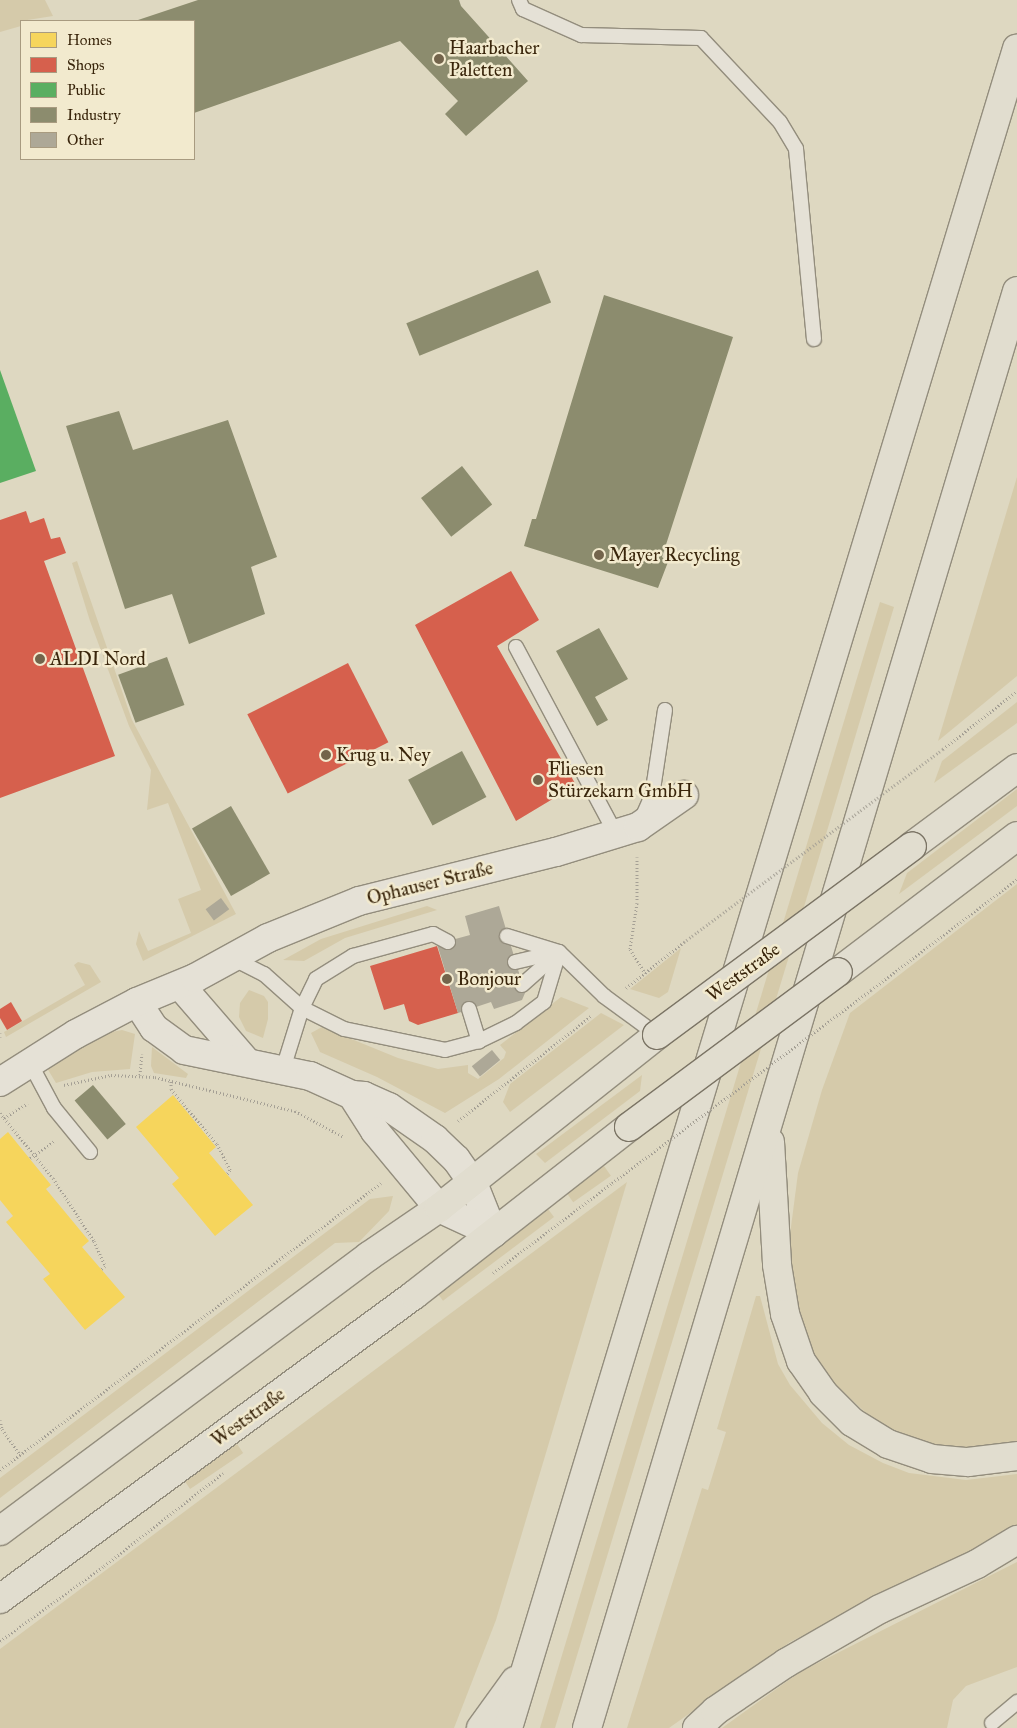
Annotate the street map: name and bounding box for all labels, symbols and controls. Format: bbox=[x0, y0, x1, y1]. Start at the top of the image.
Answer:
legend bbox=[20, 20, 195, 160]
text: Homes bbox=[67, 31, 112, 49]
place label: Haarbacher Paletten bbox=[449, 37, 539, 81]
marker: Haarbacher Paletten bbox=[433, 53, 445, 65]
text: Shops bbox=[67, 56, 105, 74]
text: Public bbox=[67, 81, 105, 99]
text: Industry bbox=[67, 106, 121, 124]
text: Other bbox=[67, 131, 104, 149]
place label: Mayer Recycling bbox=[609, 544, 740, 566]
marker: Mayer Recycling bbox=[593, 549, 605, 561]
place label: ALDI Nord bbox=[50, 648, 146, 670]
marker: ALDI Nord bbox=[34, 653, 46, 665]
place label: Krug u. Ney bbox=[336, 744, 430, 766]
marker: Krug u. Ney bbox=[320, 749, 332, 761]
place label: Fliesen Stürzekarn GmbH bbox=[548, 758, 693, 802]
marker: Fliesen Stürzekarn GmbH bbox=[532, 774, 544, 786]
street label: Ophauser Straße bbox=[365, 856, 495, 910]
street label: Weststraße bbox=[702, 938, 784, 1006]
place label: Bonjour bbox=[457, 968, 521, 990]
marker: Bonjour bbox=[441, 973, 453, 985]
street label: Weststraße bbox=[207, 1383, 289, 1451]

